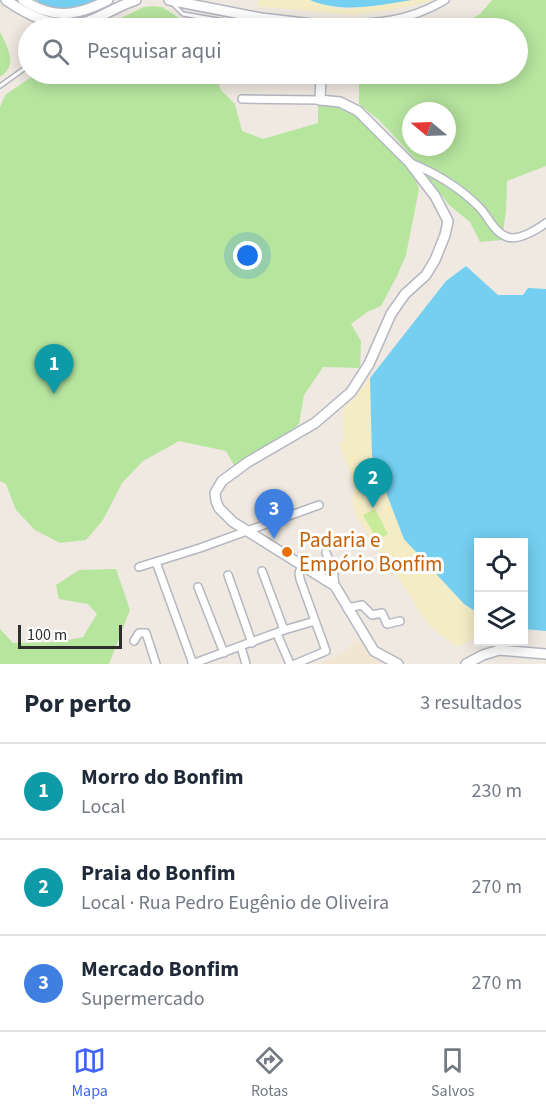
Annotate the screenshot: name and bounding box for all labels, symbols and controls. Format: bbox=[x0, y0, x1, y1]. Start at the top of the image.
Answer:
search box bbox=[18, 18, 528, 84]
icon: search bbox=[39, 35, 72, 68]
text: Pesquisar aqui bbox=[87, 35, 222, 67]
north arrow bbox=[402, 102, 456, 156]
your location bbox=[233, 241, 262, 270]
pin: 1 bbox=[34, 344, 74, 394]
pin: 2 bbox=[354, 458, 392, 508]
pin: 3 bbox=[254, 490, 294, 539]
place label: Padaria e Empório Bonfim bbox=[299, 525, 442, 579]
map controls bbox=[474, 538, 528, 646]
button: locate bbox=[474, 538, 528, 592]
marker: Padaria e Empório Bonfim bbox=[280, 545, 294, 559]
button: layers bbox=[474, 592, 528, 646]
scale bar bbox=[18, 622, 122, 650]
text: 100 m bbox=[27, 624, 67, 646]
text: Por perto bbox=[24, 685, 132, 722]
text: 3 resultados bbox=[420, 689, 522, 717]
text: Morro do Bonfim bbox=[81, 761, 244, 793]
text: 1 bbox=[38, 777, 49, 805]
text: 230 m bbox=[472, 777, 522, 805]
text: Local bbox=[81, 793, 125, 821]
text: Praia do Bonfim bbox=[81, 857, 236, 889]
text: 2 bbox=[38, 873, 49, 901]
text: 270 m bbox=[472, 873, 522, 901]
text: Local · Rua Pedro Eugênio de Oliveira bbox=[81, 889, 389, 917]
text: Mercado Bonfim bbox=[81, 953, 239, 985]
text: 3 bbox=[38, 969, 49, 997]
text: 270 m bbox=[472, 969, 522, 997]
text: Supermercado bbox=[81, 985, 205, 1013]
tab: Mapa bbox=[71, 1044, 108, 1102]
tab: Rotas bbox=[251, 1044, 288, 1102]
tab: Salvos bbox=[431, 1044, 474, 1102]

